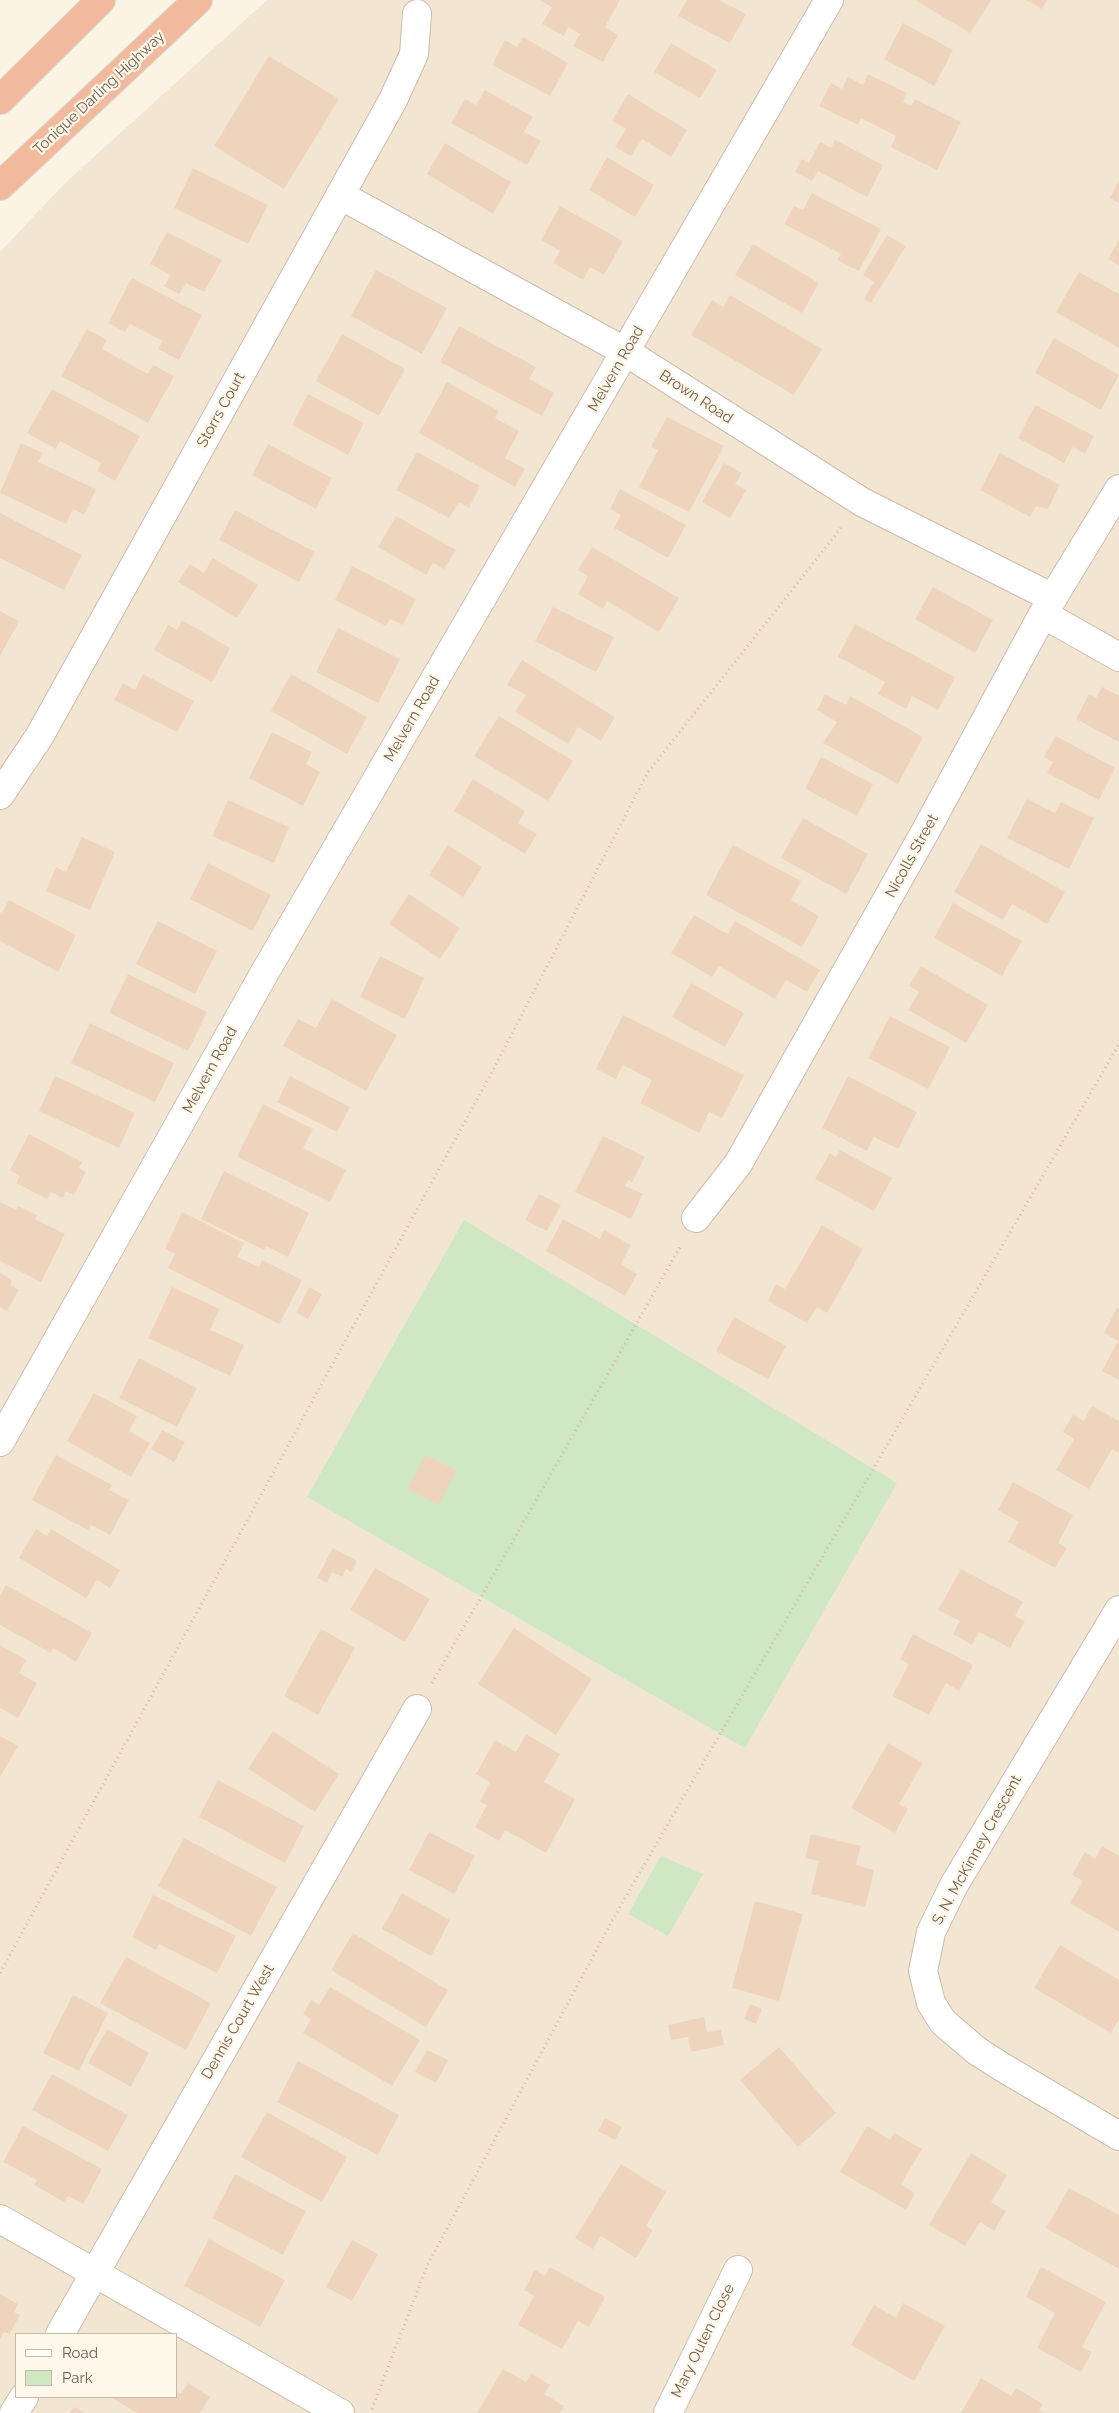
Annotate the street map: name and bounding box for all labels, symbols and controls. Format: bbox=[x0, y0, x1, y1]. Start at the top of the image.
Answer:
street label: Tonique Darling Highway bbox=[30, 28, 168, 158]
street label: Melvern Road bbox=[584, 323, 648, 415]
street label: Brown Road bbox=[656, 366, 736, 428]
street label: Storrs Court bbox=[193, 369, 249, 451]
street label: Melvern Road bbox=[380, 673, 444, 765]
street label: Nicolls Street bbox=[882, 811, 942, 901]
street label: Melvern Road bbox=[179, 1024, 241, 1116]
street label: S. N. McKinney Crescent bbox=[928, 1772, 1026, 1928]
street label: Dennis Court West bbox=[198, 1961, 278, 2083]
street label: Mary Outen Close bbox=[668, 2281, 738, 2401]
legend bbox=[15, 2333, 178, 2398]
text: Road bbox=[62, 2344, 98, 2362]
text: Park bbox=[62, 2369, 93, 2387]

